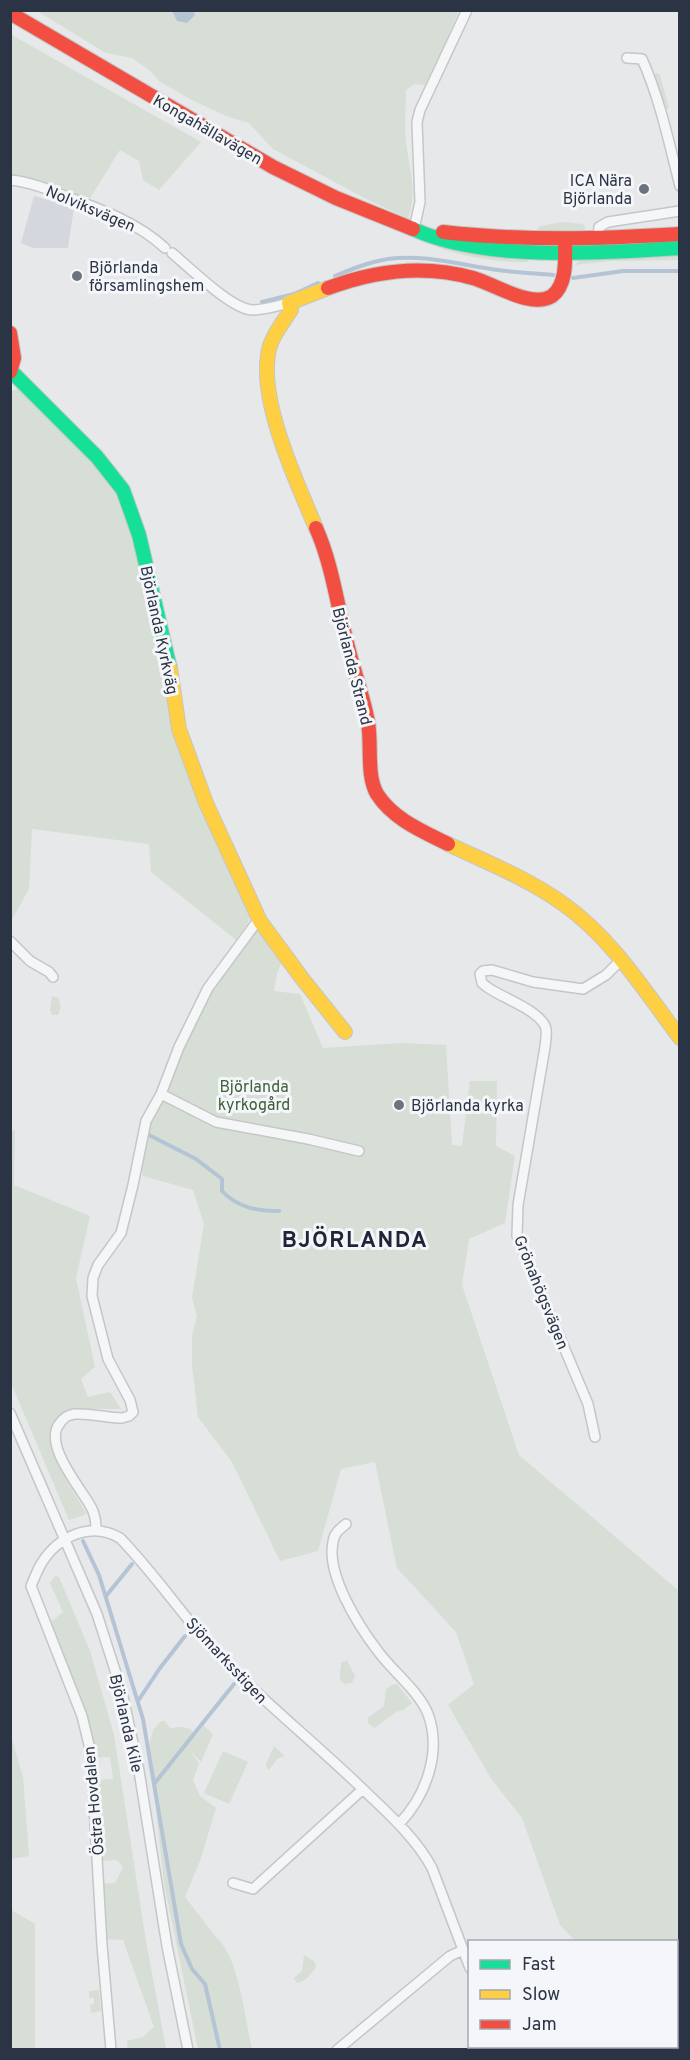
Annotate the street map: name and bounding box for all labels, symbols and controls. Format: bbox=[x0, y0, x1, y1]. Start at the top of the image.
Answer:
street label: Kongahällavägen bbox=[149, 91, 265, 170]
place label: ICA Nära Björlanda bbox=[563, 172, 632, 210]
street label: Nolviksvägen bbox=[43, 182, 138, 238]
marker: ICA Nära Björlanda bbox=[637, 182, 651, 196]
place label: Björlanda församlingshem bbox=[89, 259, 204, 297]
marker: Björlanda församlingshem bbox=[70, 269, 84, 283]
street label: Björlanda Kyrkväg bbox=[135, 564, 181, 697]
street label: Björlanda Strand bbox=[327, 606, 375, 727]
park label: Björlanda kyrkogård bbox=[218, 1078, 290, 1116]
place label: Björlanda kyrka bbox=[411, 1097, 524, 1117]
marker: Björlanda kyrka bbox=[392, 1098, 406, 1112]
district label: BJÖRLANDA bbox=[282, 1225, 428, 1255]
street label: Grönahögsvägen bbox=[508, 1233, 572, 1353]
street label: Sjömarksstigen bbox=[180, 1614, 271, 1709]
street label: Björlanda Kile bbox=[104, 1672, 146, 1775]
street label: Östra Hovdalen bbox=[78, 1745, 110, 1856]
legend bbox=[468, 1940, 678, 2048]
text: Fast bbox=[522, 1954, 555, 1977]
text: Slow bbox=[522, 1984, 560, 2007]
text: Jam bbox=[522, 2014, 557, 2037]

